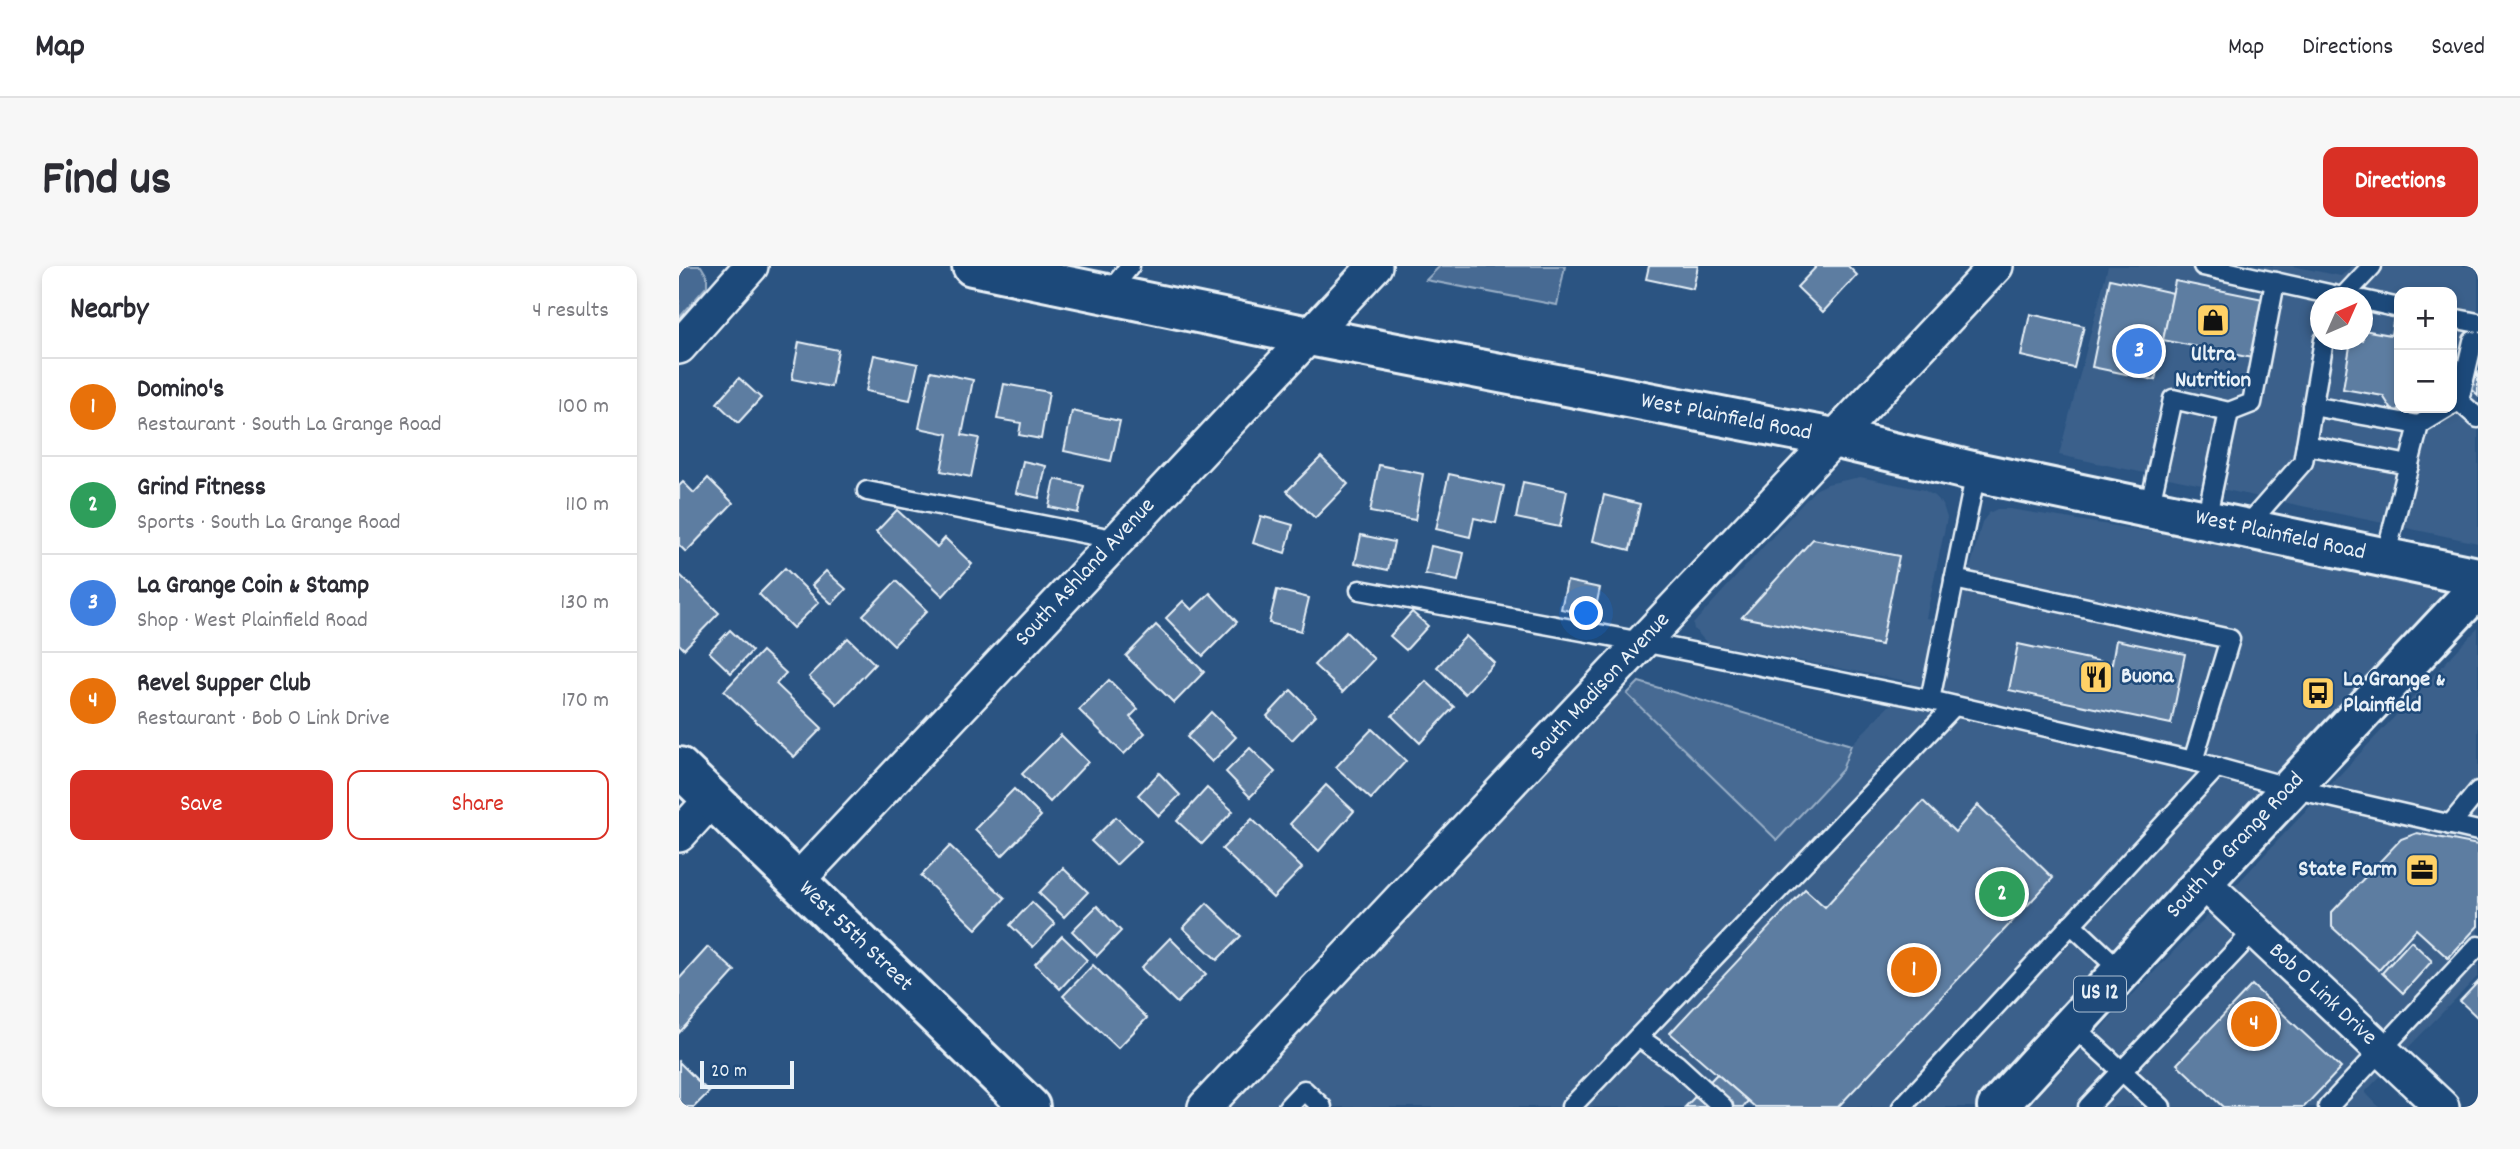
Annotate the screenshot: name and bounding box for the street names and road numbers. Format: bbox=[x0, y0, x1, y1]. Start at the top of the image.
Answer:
street label: West Plainfield Road bbox=[1638, 385, 1814, 451]
street label: South Ashland Avenue bbox=[1008, 491, 1164, 655]
street label: West Plainfield Road bbox=[2192, 502, 2368, 570]
street label: South Madison Avenue bbox=[1523, 605, 1679, 769]
street label: South La Grange Road bbox=[2159, 765, 2313, 927]
street label: West 55th Street bbox=[790, 874, 920, 1000]
street label: Bob O Link Drive bbox=[2260, 936, 2384, 1054]
road number: US 12 bbox=[2074, 976, 2126, 1012]

